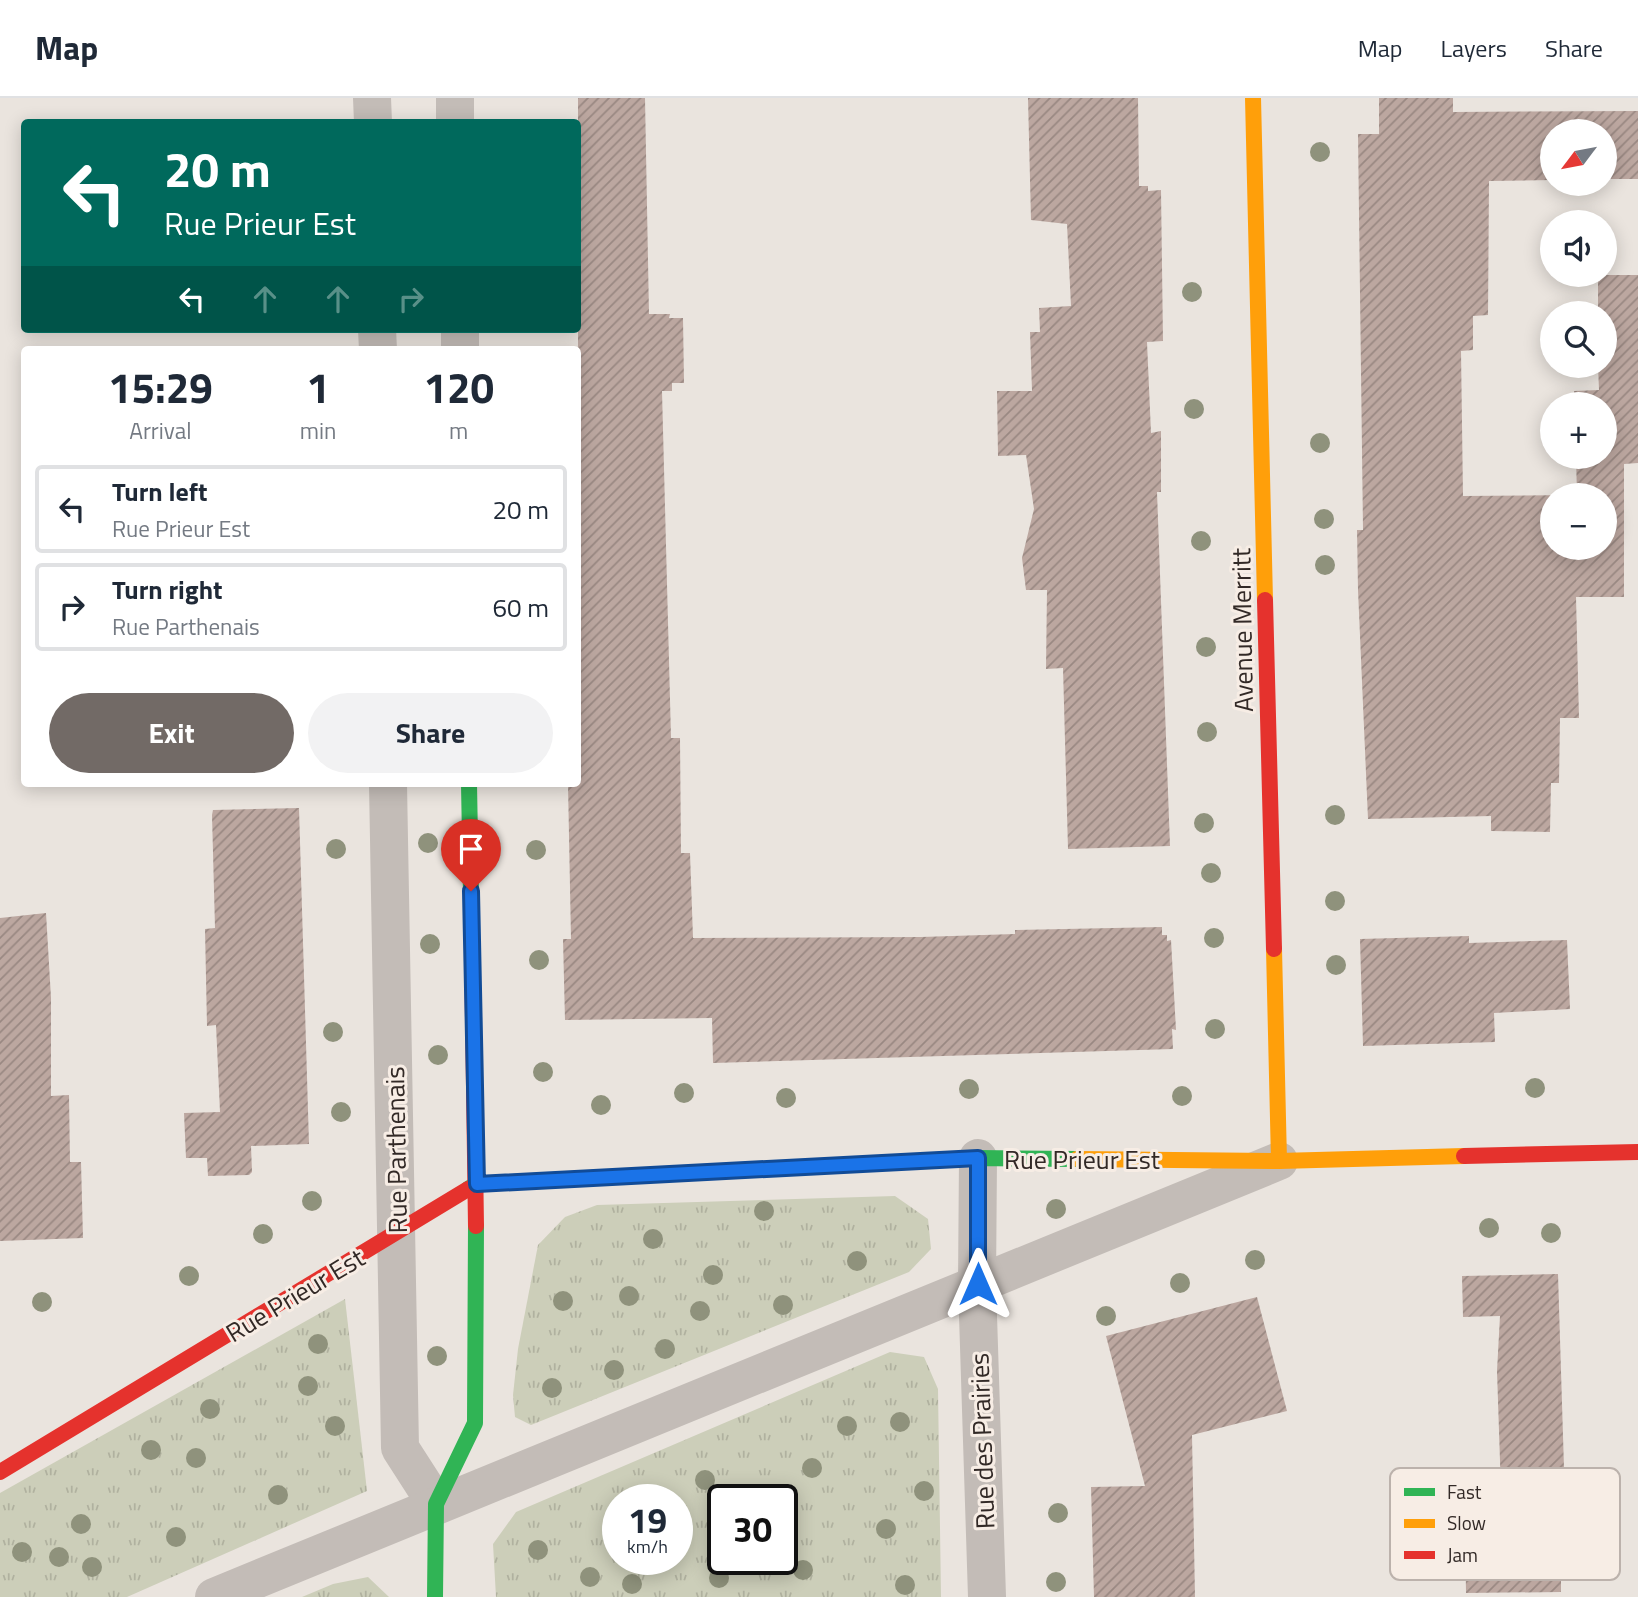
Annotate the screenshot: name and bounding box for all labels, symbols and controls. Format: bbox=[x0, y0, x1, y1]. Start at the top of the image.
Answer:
text: Map bbox=[35, 23, 98, 73]
text: Map bbox=[1358, 30, 1403, 66]
text: Layers bbox=[1441, 30, 1507, 66]
text: Share bbox=[1545, 30, 1603, 66]
north arrow bbox=[1540, 119, 1617, 196]
map controls bbox=[1540, 119, 1617, 560]
text: 20 m bbox=[164, 131, 271, 206]
icon: left bbox=[49, 147, 140, 238]
text: Rue Prieur Est bbox=[164, 199, 356, 247]
button: sound bbox=[1540, 210, 1617, 287]
icon: left bbox=[173, 280, 211, 318]
icon: ahead bbox=[246, 280, 284, 318]
icon: ahead bbox=[319, 280, 357, 318]
icon: right bbox=[392, 280, 430, 318]
button: search bbox=[1540, 301, 1617, 378]
text: 15:29 bbox=[108, 355, 213, 419]
text: 1 bbox=[306, 355, 330, 419]
text: 120 bbox=[423, 355, 494, 419]
button: + bbox=[1540, 392, 1617, 469]
text: Arrival bbox=[129, 413, 192, 448]
text: min bbox=[300, 413, 336, 448]
text: m bbox=[449, 413, 468, 448]
text: Turn left bbox=[112, 472, 207, 511]
button: − bbox=[1540, 483, 1617, 560]
icon: left bbox=[53, 490, 91, 528]
text: 20 m bbox=[492, 490, 549, 529]
text: Rue Prieur Est bbox=[112, 511, 250, 546]
street label: Avenue Merritt bbox=[1221, 548, 1263, 712]
text: Turn right bbox=[112, 570, 223, 609]
icon: right bbox=[53, 588, 91, 626]
text: 60 m bbox=[492, 588, 549, 627]
text: Rue Parthenais bbox=[112, 609, 260, 644]
button: Exit bbox=[49, 693, 294, 773]
button: Share bbox=[308, 693, 553, 773]
pin bbox=[441, 819, 501, 891]
icon: arrive bbox=[452, 830, 490, 868]
street label: Rue Parthenais bbox=[375, 1066, 417, 1234]
street label: Rue Prieur Est bbox=[1004, 1140, 1160, 1179]
street label: Rue Prieur Est bbox=[218, 1238, 372, 1352]
position arrow bbox=[941, 1247, 1015, 1321]
street label: Rue des Prairies bbox=[959, 1352, 1005, 1530]
legend bbox=[1390, 1468, 1620, 1580]
text: Fast bbox=[1447, 1477, 1482, 1506]
speed limit sign: 30 bbox=[707, 1484, 798, 1575]
text: 19 bbox=[628, 1493, 667, 1547]
text: Slow bbox=[1447, 1508, 1486, 1537]
text: km/h bbox=[627, 1533, 668, 1560]
text: Jam bbox=[1447, 1540, 1478, 1569]

